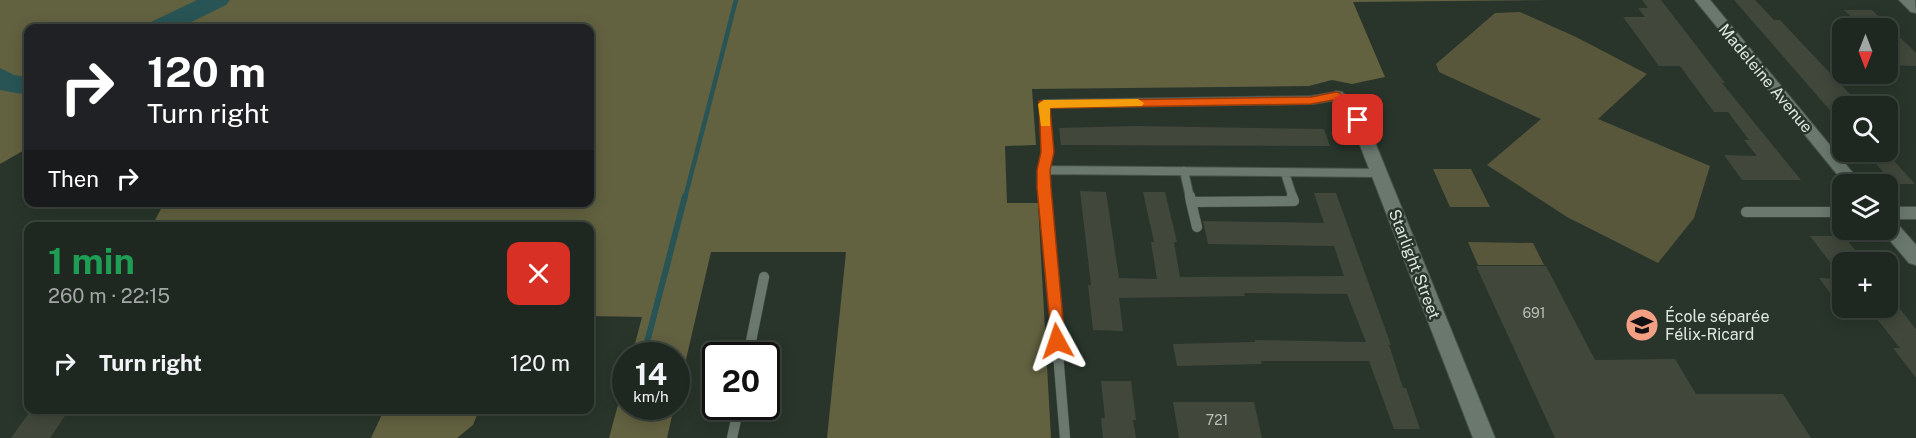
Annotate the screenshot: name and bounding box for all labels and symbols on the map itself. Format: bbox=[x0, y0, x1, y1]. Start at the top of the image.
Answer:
north arrow bbox=[1832, 18, 1898, 84]
street label: Madeleine Avenue bbox=[1715, 20, 1817, 137]
pin bbox=[1332, 94, 1383, 145]
street label: Starlight Street bbox=[1385, 207, 1444, 322]
house number: 691 bbox=[1522, 305, 1546, 321]
place label: École séparée Félix-Ricard bbox=[1665, 306, 1770, 344]
school or university icon: École séparée Félix-Ricard bbox=[1624, 307, 1660, 343]
position arrow bbox=[1025, 309, 1089, 373]
speed limit sign: 20 bbox=[702, 342, 780, 420]
house number: 721 bbox=[1206, 412, 1228, 428]

